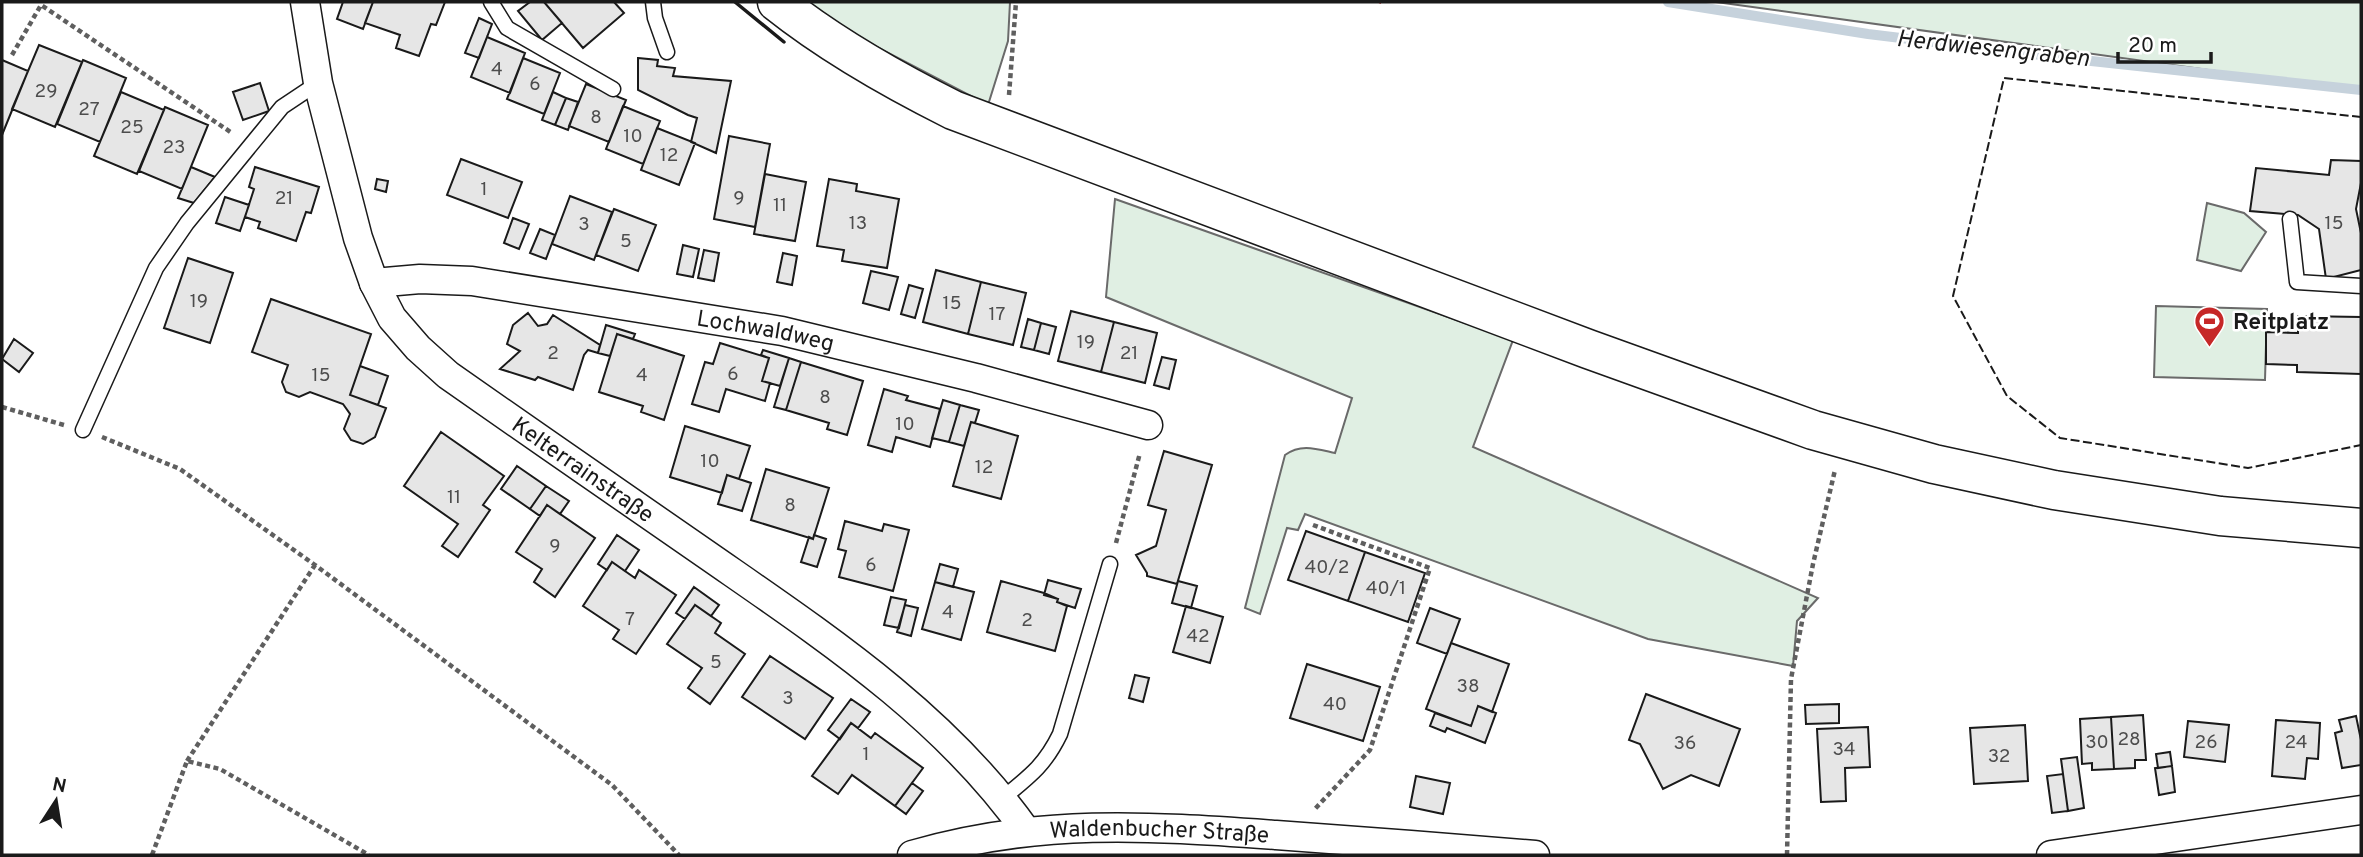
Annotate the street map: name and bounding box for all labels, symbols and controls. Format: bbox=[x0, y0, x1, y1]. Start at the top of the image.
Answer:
scale bar bbox=[2118, 21, 2211, 65]
water label: Herdwiesengraben bbox=[1895, 25, 2091, 75]
text: 20 m bbox=[2128, 33, 2177, 60]
house number: 4 bbox=[491, 58, 503, 82]
house number: 6 bbox=[529, 73, 541, 97]
house number: 29 bbox=[35, 80, 57, 104]
house number: 27 bbox=[78, 98, 100, 122]
house number: 8 bbox=[590, 106, 602, 130]
house number: 25 bbox=[120, 116, 144, 140]
house number: 10 bbox=[623, 125, 643, 149]
house number: 23 bbox=[162, 136, 186, 160]
house number: 12 bbox=[660, 144, 678, 168]
house number: 1 bbox=[480, 178, 488, 202]
house number: 21 bbox=[275, 187, 293, 211]
house number: 9 bbox=[733, 187, 745, 211]
house number: 11 bbox=[773, 194, 787, 218]
house number: 13 bbox=[849, 212, 867, 236]
house number: 15 bbox=[2325, 212, 2343, 236]
house number: 3 bbox=[578, 213, 590, 237]
house number: 5 bbox=[620, 230, 632, 254]
house number: 19 bbox=[190, 290, 208, 314]
house number: 15 bbox=[943, 292, 961, 316]
house number: 17 bbox=[989, 303, 1006, 327]
sports icon: Reitplatz bbox=[2193, 304, 2227, 348]
street label: Lochwaldweg bbox=[694, 305, 837, 360]
place label: Reitplatz bbox=[2233, 309, 2329, 338]
house number: 19 bbox=[1077, 331, 1095, 355]
house number: 2 bbox=[547, 342, 559, 366]
house number: 21 bbox=[1120, 342, 1138, 366]
house number: 6 bbox=[727, 363, 739, 387]
house number: 15 bbox=[312, 364, 330, 388]
house number: 4 bbox=[636, 364, 648, 388]
house number: 8 bbox=[819, 386, 831, 410]
street label: Kelterrainstraße bbox=[505, 412, 658, 531]
house number: 10 bbox=[895, 413, 915, 437]
house number: 10 bbox=[700, 450, 720, 474]
house number: 12 bbox=[975, 456, 993, 480]
house number: 11 bbox=[447, 486, 461, 510]
house number: 8 bbox=[784, 494, 796, 518]
house number: 9 bbox=[549, 535, 561, 559]
house number: 6 bbox=[865, 554, 877, 578]
house number: 40/2 bbox=[1305, 556, 1349, 580]
house number: 40/1 bbox=[1366, 577, 1406, 601]
house number: 4 bbox=[942, 601, 954, 625]
house number: 7 bbox=[625, 608, 635, 632]
house number: 2 bbox=[1021, 609, 1033, 633]
house number: 42 bbox=[1186, 625, 1210, 649]
house number: 5 bbox=[710, 651, 722, 675]
house number: 38 bbox=[1456, 675, 1480, 699]
house number: 3 bbox=[782, 687, 794, 711]
house number: 40 bbox=[1323, 693, 1347, 717]
house number: 28 bbox=[2117, 728, 2141, 752]
house number: 30 bbox=[2085, 731, 2109, 755]
house number: 26 bbox=[2195, 731, 2217, 755]
house number: 24 bbox=[2284, 731, 2308, 755]
house number: 36 bbox=[1674, 732, 1696, 756]
house number: 34 bbox=[1832, 738, 1856, 762]
house number: 1 bbox=[862, 743, 870, 767]
house number: 32 bbox=[1988, 745, 2010, 769]
north arrow bbox=[21, 766, 91, 836]
text: N bbox=[50, 773, 68, 799]
street label: Waldenbucher Straße bbox=[1049, 815, 1270, 851]

